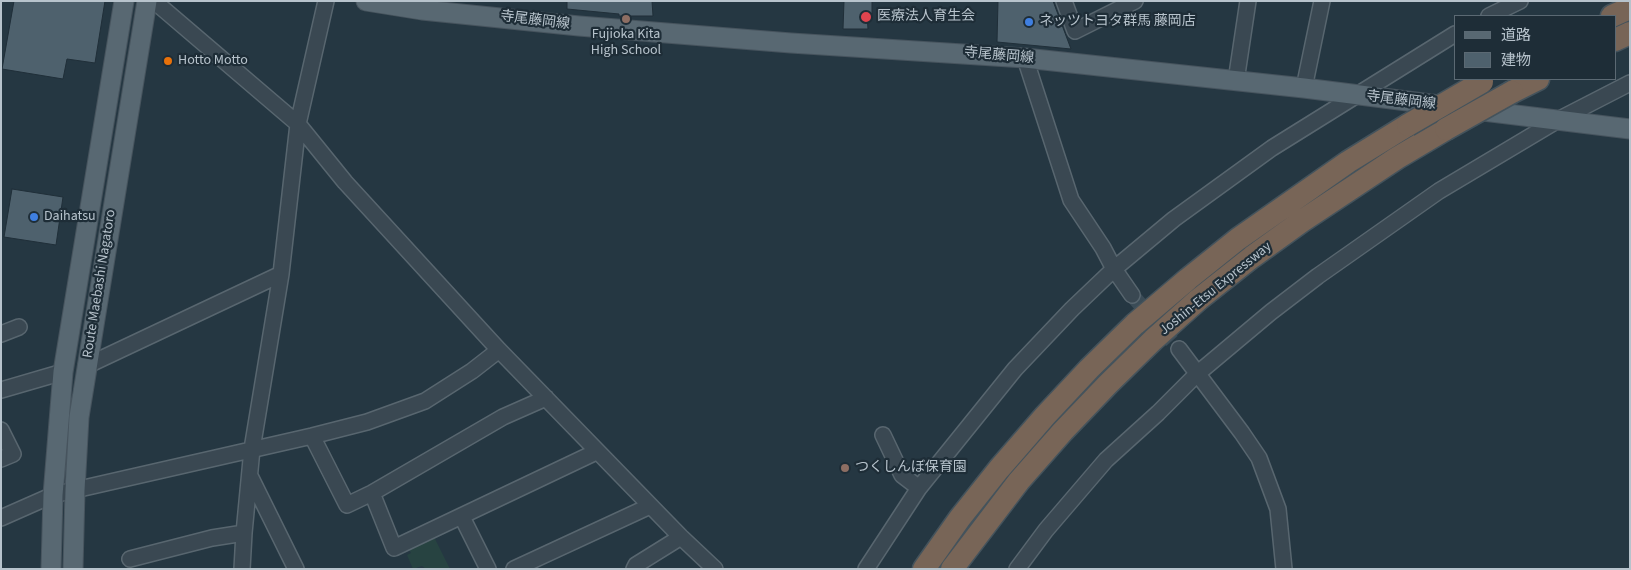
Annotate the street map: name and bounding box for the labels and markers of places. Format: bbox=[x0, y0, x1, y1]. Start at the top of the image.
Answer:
place label: 医療法人育生会 bbox=[877, 9, 975, 25]
marker: 医療法人育生会 bbox=[859, 10, 873, 24]
marker: Fujioka Kita High School bbox=[620, 13, 632, 25]
place label: ネッツトヨタ群馬 藤岡店 bbox=[1039, 14, 1196, 30]
marker: ネッツトヨタ群馬 藤岡店 bbox=[1023, 16, 1035, 28]
place label: Fujioka Kita High School bbox=[591, 27, 661, 59]
place label: Hotto Motto bbox=[178, 53, 248, 69]
marker: Hotto Motto bbox=[162, 55, 174, 67]
place label: Daihatsu bbox=[44, 209, 96, 225]
marker: Daihatsu bbox=[28, 211, 40, 223]
place label: つくしんぼ保育園 bbox=[855, 460, 967, 476]
marker: つくしんぼ保育園 bbox=[839, 462, 851, 474]

